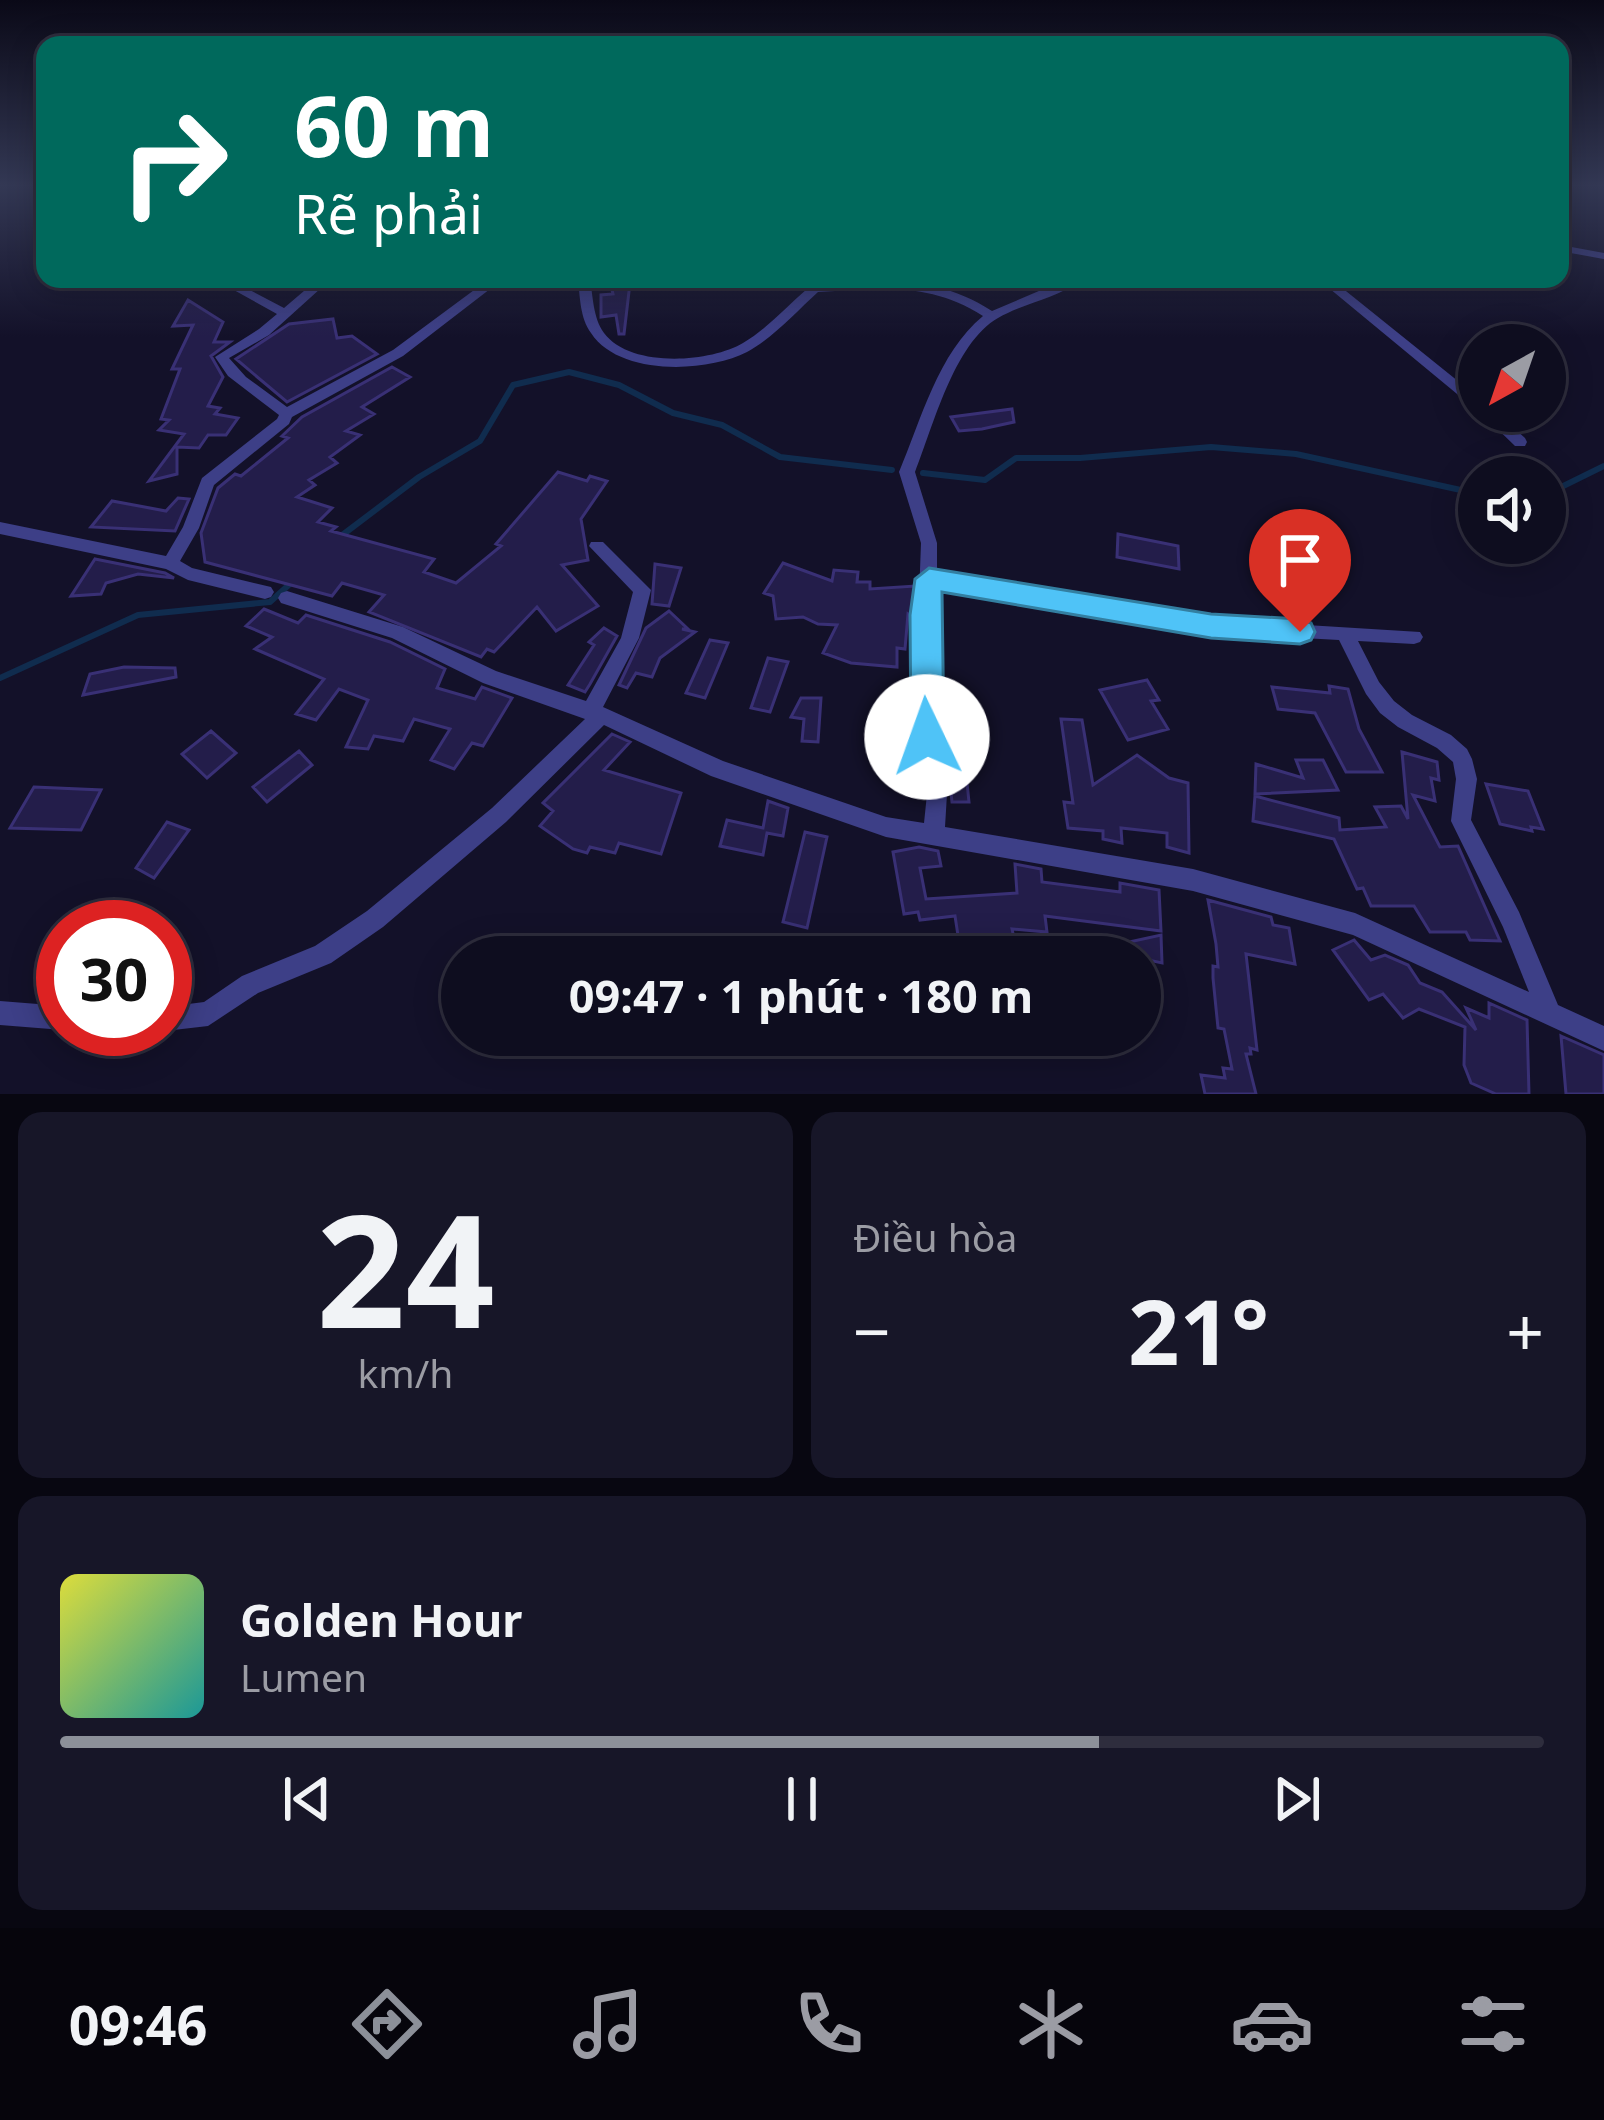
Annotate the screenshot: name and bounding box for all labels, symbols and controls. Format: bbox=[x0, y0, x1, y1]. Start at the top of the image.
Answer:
text: 60 m bbox=[294, 67, 494, 182]
icon: right bbox=[96, 84, 252, 240]
text: Rẽ phải bbox=[294, 176, 483, 250]
north arrow bbox=[1458, 324, 1566, 432]
map controls bbox=[1458, 324, 1566, 564]
button: sound bbox=[1458, 456, 1566, 564]
pin bbox=[1249, 509, 1351, 632]
icon: arrive bbox=[1267, 527, 1333, 593]
position arrow bbox=[864, 674, 990, 800]
speed limit sign: 30 bbox=[36, 900, 192, 1056]
text: 09:47 · 1 phút · 180 m bbox=[569, 965, 1033, 1026]
text: 24 bbox=[316, 1161, 495, 1374]
text: Điều hòa bbox=[853, 1210, 1017, 1263]
text: 21° bbox=[1128, 1269, 1269, 1391]
text: − bbox=[853, 1285, 891, 1375]
text: + bbox=[1506, 1285, 1544, 1375]
text: km/h bbox=[358, 1346, 453, 1399]
text: Golden Hour bbox=[240, 1589, 522, 1650]
text: Lumen bbox=[240, 1650, 367, 1703]
icon: previous bbox=[274, 1766, 340, 1832]
icon: pause bbox=[769, 1766, 835, 1832]
icon: next bbox=[1264, 1766, 1330, 1832]
icon: directions bbox=[345, 1982, 429, 2066]
icon: music bbox=[566, 1982, 650, 2066]
icon: phone bbox=[787, 1982, 871, 2066]
icon: climate bbox=[1009, 1982, 1093, 2066]
icon: car bbox=[1230, 1982, 1314, 2066]
icon: filters bbox=[1451, 1982, 1535, 2066]
text: 09:46 bbox=[69, 1987, 207, 2061]

